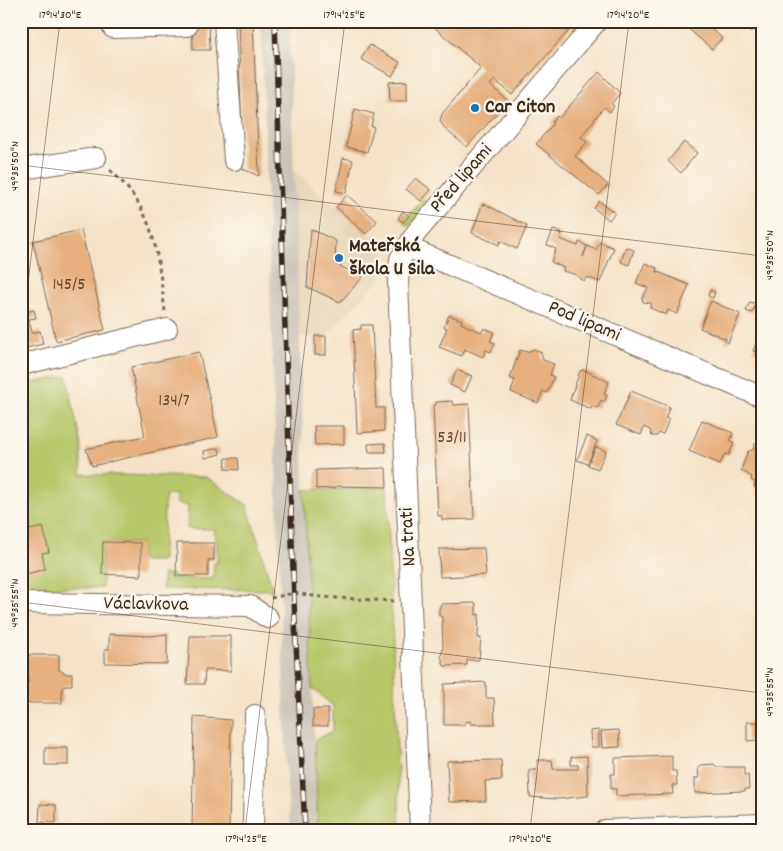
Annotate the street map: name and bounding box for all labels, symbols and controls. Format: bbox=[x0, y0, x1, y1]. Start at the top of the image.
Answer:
text: 17°14'30"E bbox=[39, 7, 82, 24]
text: 17°14'25"E bbox=[323, 7, 365, 24]
text: 17°14'20"E bbox=[607, 7, 650, 24]
place label: Car Citon bbox=[485, 94, 555, 122]
marker: Car Citon bbox=[469, 102, 481, 114]
street label: Před lipami bbox=[424, 138, 500, 220]
text: 49°35'50"N bbox=[7, 141, 24, 191]
text: 49°35'50"N bbox=[762, 230, 779, 280]
place label: Mateřská škola U Sila bbox=[349, 233, 435, 284]
marker: Mateřská škola U Sila bbox=[333, 252, 345, 264]
house number: 145/5 bbox=[52, 273, 86, 298]
street label: Pod lipami bbox=[543, 294, 625, 350]
house number: 134/7 bbox=[158, 389, 190, 414]
house number: 53/11 bbox=[437, 426, 467, 451]
street label: Na trati bbox=[393, 506, 425, 567]
text: 49°35'55"N bbox=[7, 578, 24, 627]
street label: Václavkova bbox=[103, 590, 189, 620]
text: 49°35'55"N bbox=[762, 667, 779, 716]
text: 17°14'25"E bbox=[225, 831, 267, 848]
text: 17°14'20"E bbox=[509, 831, 552, 848]

